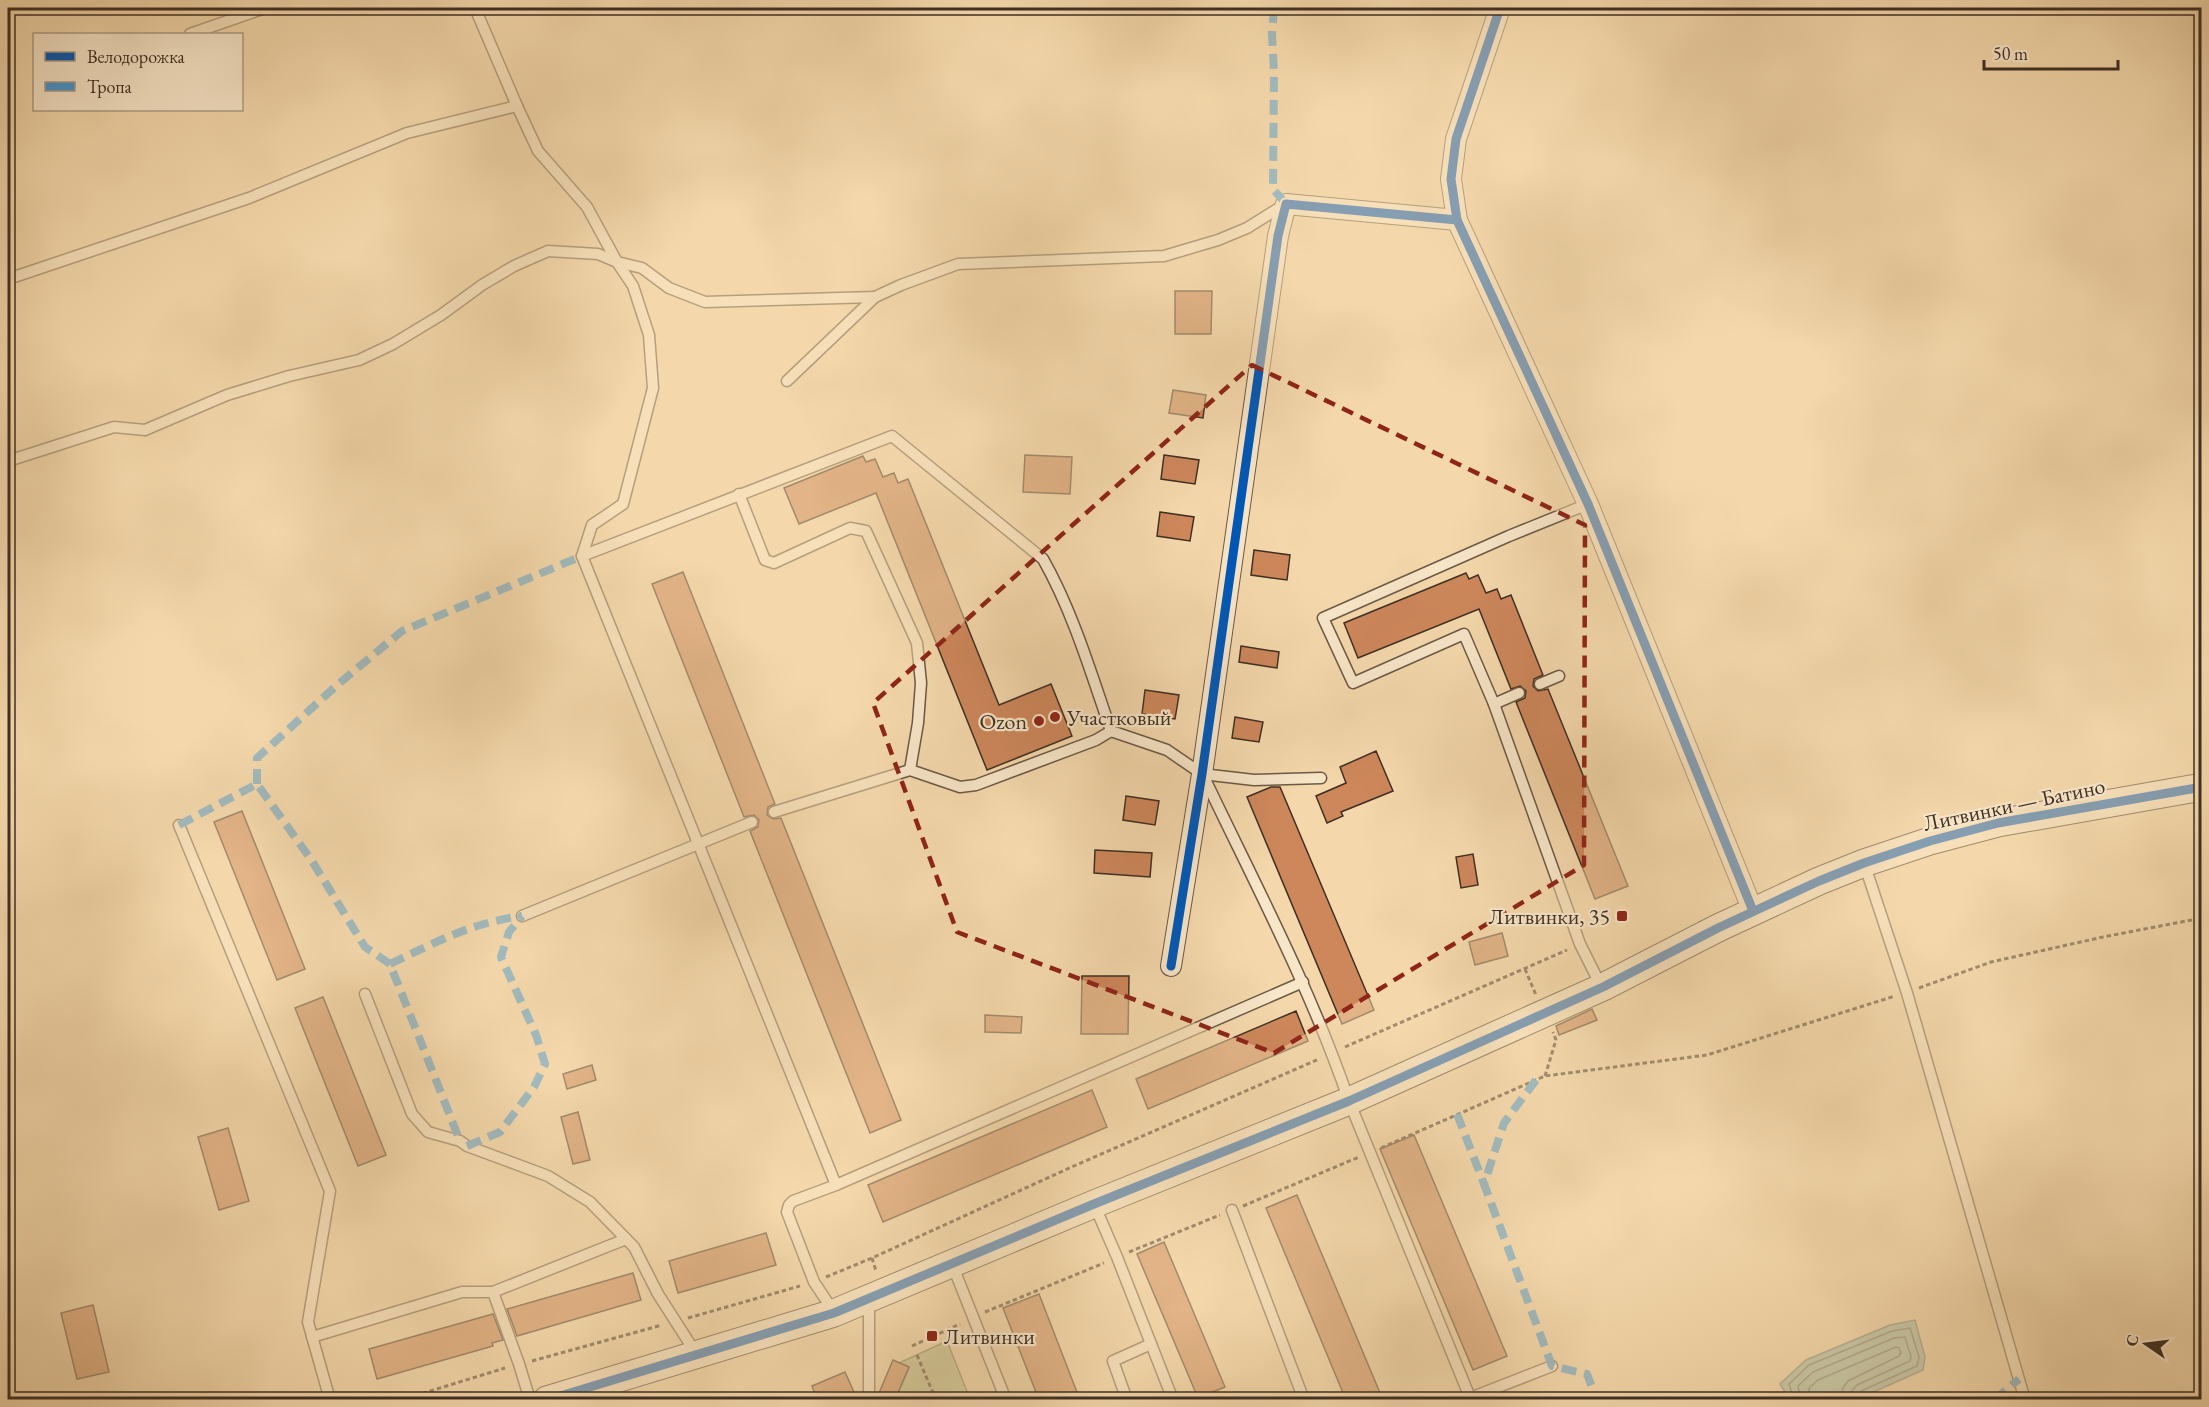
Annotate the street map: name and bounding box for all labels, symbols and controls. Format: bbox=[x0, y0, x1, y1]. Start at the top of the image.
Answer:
legend bbox=[33, 33, 243, 111]
scale bar bbox=[1984, 33, 2118, 71]
text: 50 m bbox=[1993, 42, 2028, 65]
text: Велодорожка bbox=[87, 45, 186, 68]
text: Тропа bbox=[87, 75, 133, 98]
place label: Участковый bbox=[1066, 703, 1172, 732]
place label: Ozon bbox=[979, 707, 1027, 736]
marker: Участковый bbox=[1048, 710, 1062, 724]
marker: Ozon bbox=[1032, 714, 1046, 728]
street label: Литвинки — Батино bbox=[1921, 771, 2108, 838]
place label: Литвинки, 35 bbox=[1489, 902, 1610, 931]
marker: Литвинки, 35 bbox=[1615, 909, 1629, 923]
north arrow bbox=[2116, 1314, 2176, 1374]
place label: Литвинки bbox=[944, 1322, 1035, 1351]
marker: Литвинки bbox=[925, 1329, 939, 1343]
text: С bbox=[2120, 1332, 2143, 1349]

